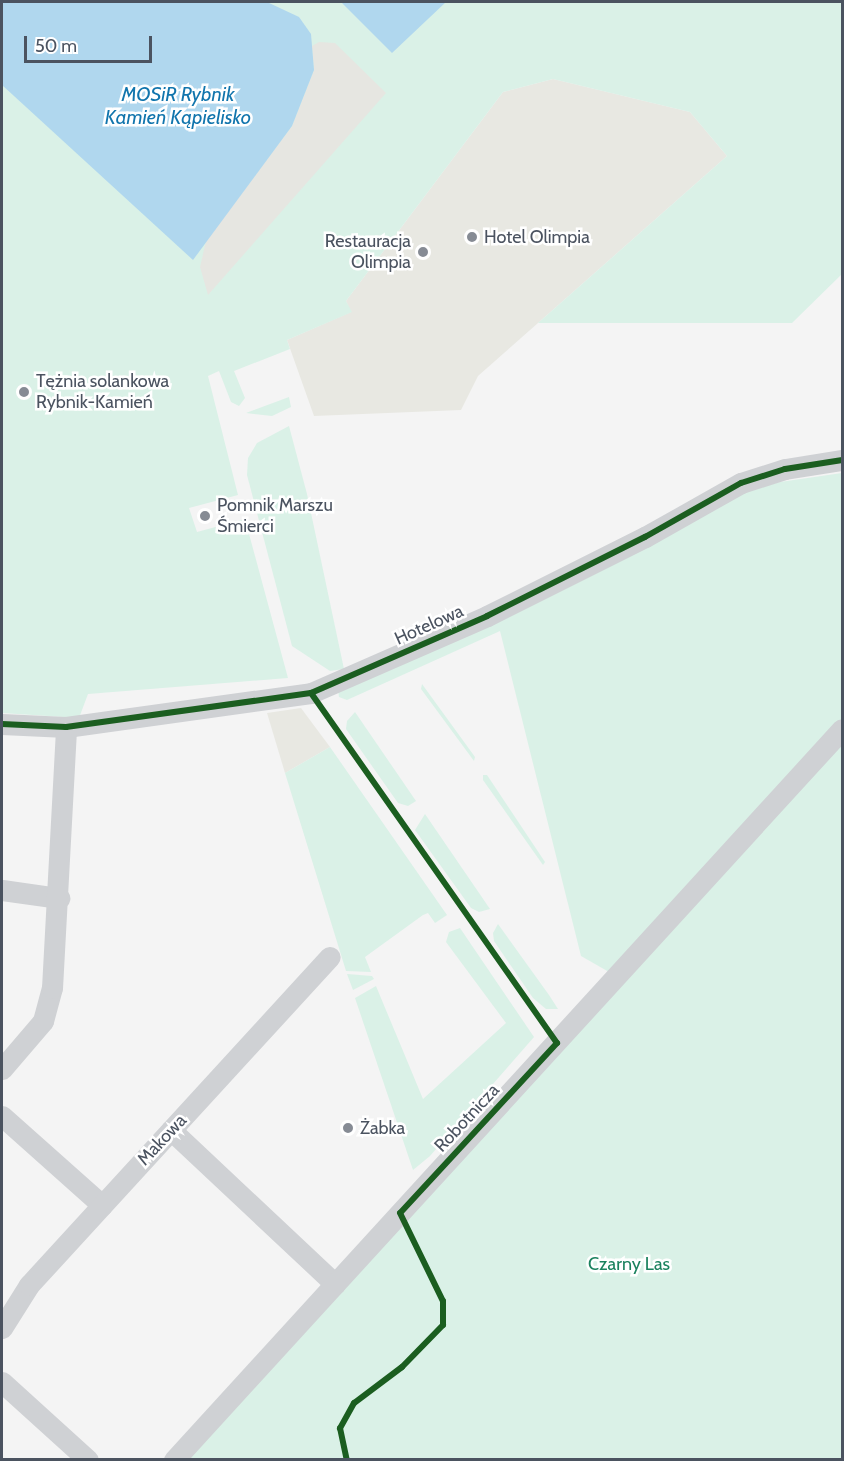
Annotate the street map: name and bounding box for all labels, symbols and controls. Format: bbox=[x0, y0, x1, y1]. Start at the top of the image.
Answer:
scale bar bbox=[27, 24, 154, 62]
text: 50 m bbox=[35, 35, 77, 57]
water label: MOSiR Rybnik Kamień Kąpielisko bbox=[105, 82, 251, 129]
place label: Hotel Olimpia bbox=[484, 226, 590, 248]
marker: Hotel Olimpia bbox=[465, 230, 479, 244]
place label: Restauracja Olimpia bbox=[325, 231, 411, 274]
marker: Restauracja Olimpia bbox=[416, 245, 430, 259]
place label: Tężnia solankowa Rybnik-Kamień bbox=[36, 371, 169, 413]
marker: Tężnia solankowa Rybnik-Kamień bbox=[17, 385, 31, 399]
place label: Pomnik Marszu Śmierci bbox=[217, 495, 333, 538]
marker: Pomnik Marszu Śmierci bbox=[198, 509, 212, 523]
street label: Hotelowa bbox=[391, 600, 467, 650]
street label: Robotnicza bbox=[430, 1079, 504, 1157]
street label: Makowa bbox=[133, 1110, 191, 1170]
place label: Żabka bbox=[360, 1117, 405, 1139]
marker: Żabka bbox=[341, 1121, 355, 1135]
park label: Czarny Las bbox=[588, 1253, 670, 1275]

